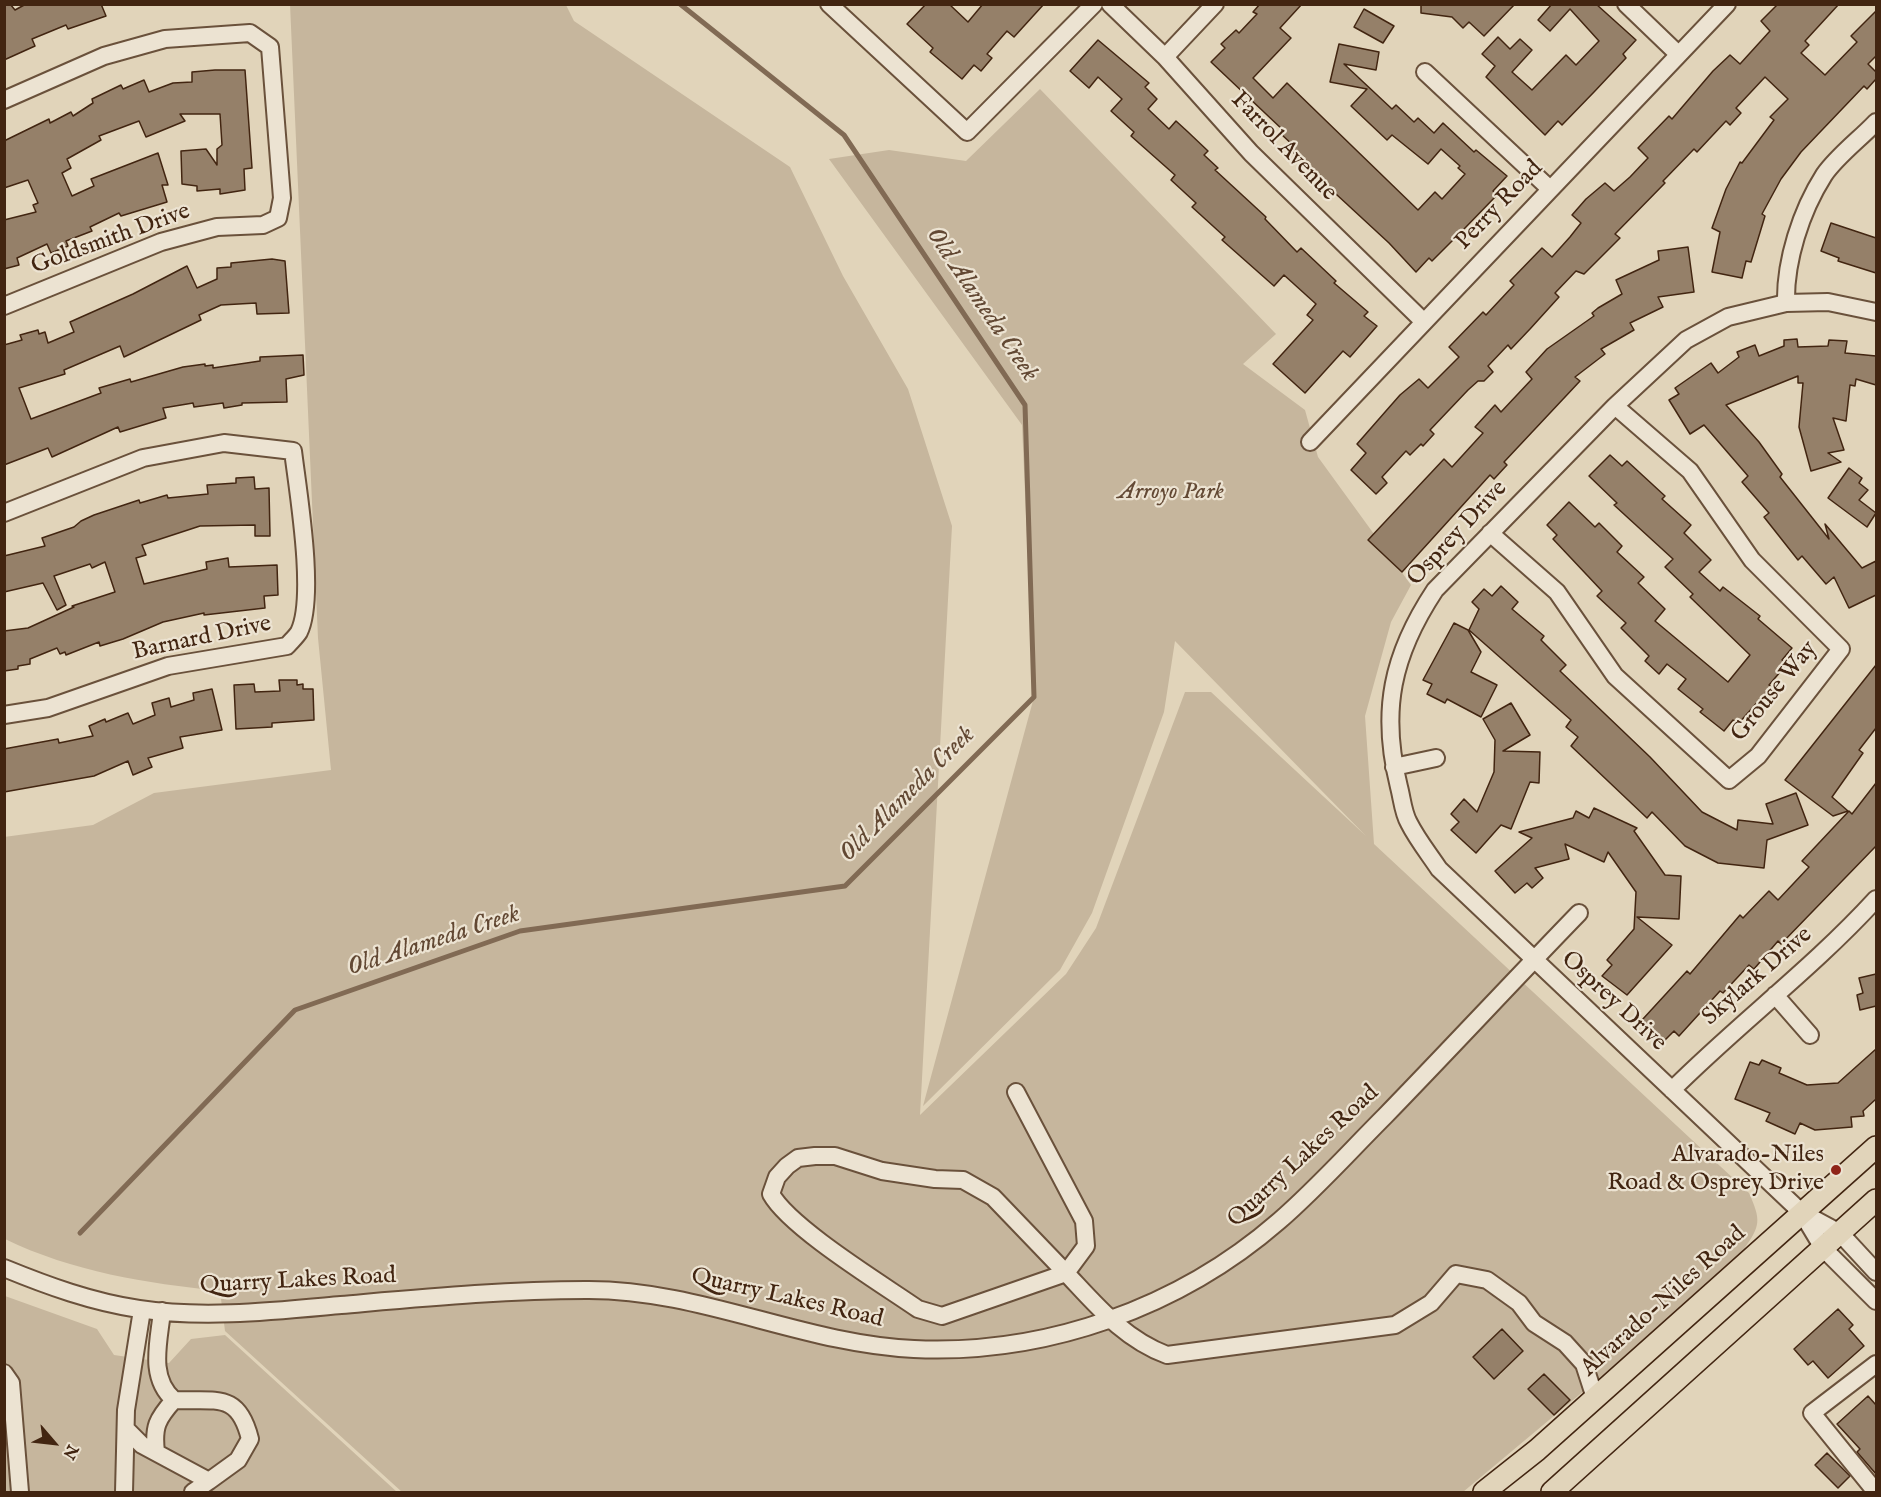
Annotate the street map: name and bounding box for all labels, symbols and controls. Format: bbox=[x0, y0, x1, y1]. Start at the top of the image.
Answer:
street label: Farrol Avenue bbox=[1224, 86, 1342, 208]
street label: Perry Road bbox=[1450, 155, 1550, 257]
street label: Goldsmith Drive bbox=[28, 198, 194, 282]
water label: Old Alameda Creek bbox=[918, 222, 1044, 388]
street label: Osprey Drive bbox=[1402, 475, 1514, 593]
park label: Arroyo Park bbox=[1118, 479, 1224, 507]
street label: Barnard Drive bbox=[130, 610, 274, 668]
street label: Grouse Way bbox=[1726, 636, 1824, 748]
water label: Old Alameda Creek bbox=[833, 720, 983, 870]
water label: Old Alameda Creek bbox=[344, 899, 524, 985]
street label: Skylark Drive bbox=[1697, 921, 1819, 1033]
street label: Osprey Drive bbox=[1554, 946, 1672, 1058]
street label: Quarry Lakes Road bbox=[1222, 1080, 1386, 1234]
place label: Alvarado-Niles Road & Osprey Drive bbox=[1607, 1142, 1824, 1198]
marker: Alvarado-Niles Road & Osprey Drive bbox=[1829, 1163, 1843, 1177]
street label: Alvarado-Niles Road bbox=[1576, 1220, 1752, 1384]
street label: Quarry Lakes Road bbox=[199, 1262, 397, 1302]
street label: Quarry Lakes Road bbox=[688, 1263, 886, 1335]
north arrow bbox=[24, 1413, 84, 1473]
text: N bbox=[58, 1441, 82, 1462]

